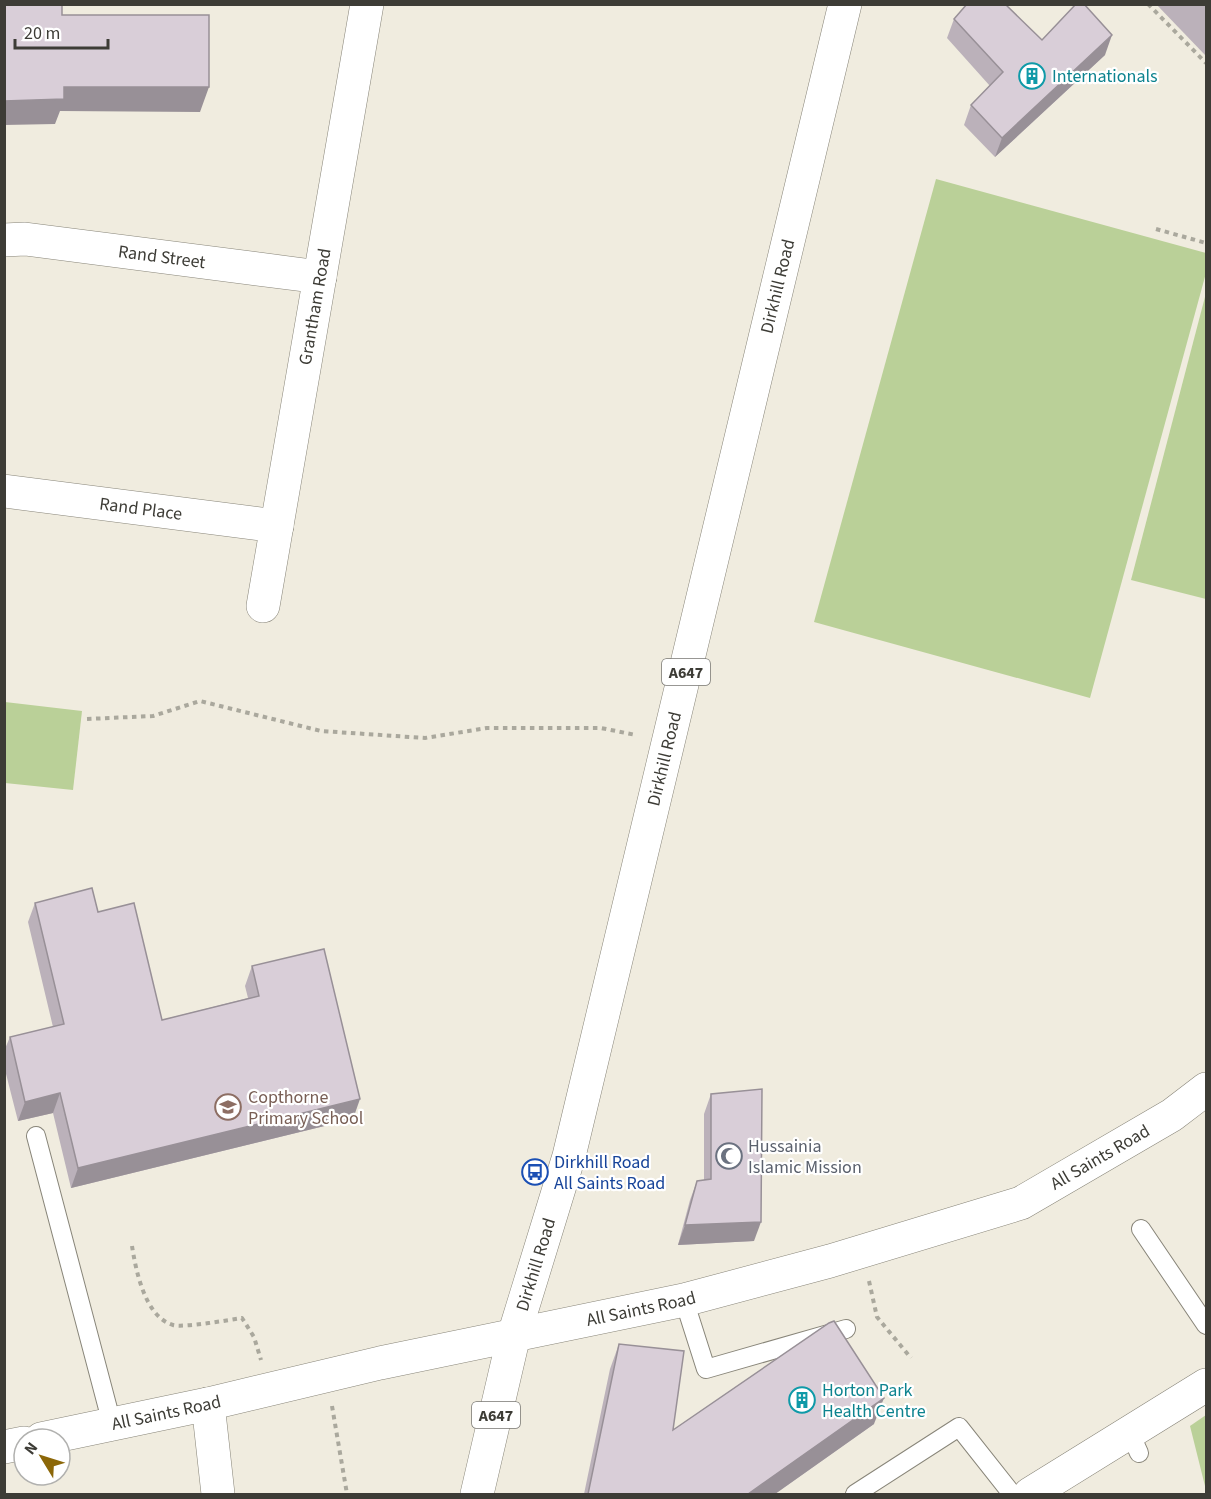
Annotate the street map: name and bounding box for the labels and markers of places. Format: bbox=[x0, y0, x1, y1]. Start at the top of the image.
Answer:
building icon: Internationals bbox=[1017, 61, 1047, 91]
place label: Internationals bbox=[1052, 64, 1158, 89]
place label: Copthorne Primary School bbox=[248, 1085, 363, 1131]
school or university icon: Copthorne Primary School bbox=[213, 1092, 243, 1122]
place label: Hussainia Islamic Mission bbox=[748, 1134, 862, 1180]
mosque icon: Hussainia Islamic Mission bbox=[714, 1141, 744, 1171]
place label: Dirkhill Road All Saints Road bbox=[554, 1150, 665, 1196]
bus stop icon: Dirkhill Road All Saints Road bbox=[520, 1157, 550, 1187]
place label: Horton Park Health Centre bbox=[822, 1378, 926, 1424]
building icon: Horton Park Health Centre bbox=[787, 1385, 817, 1415]

